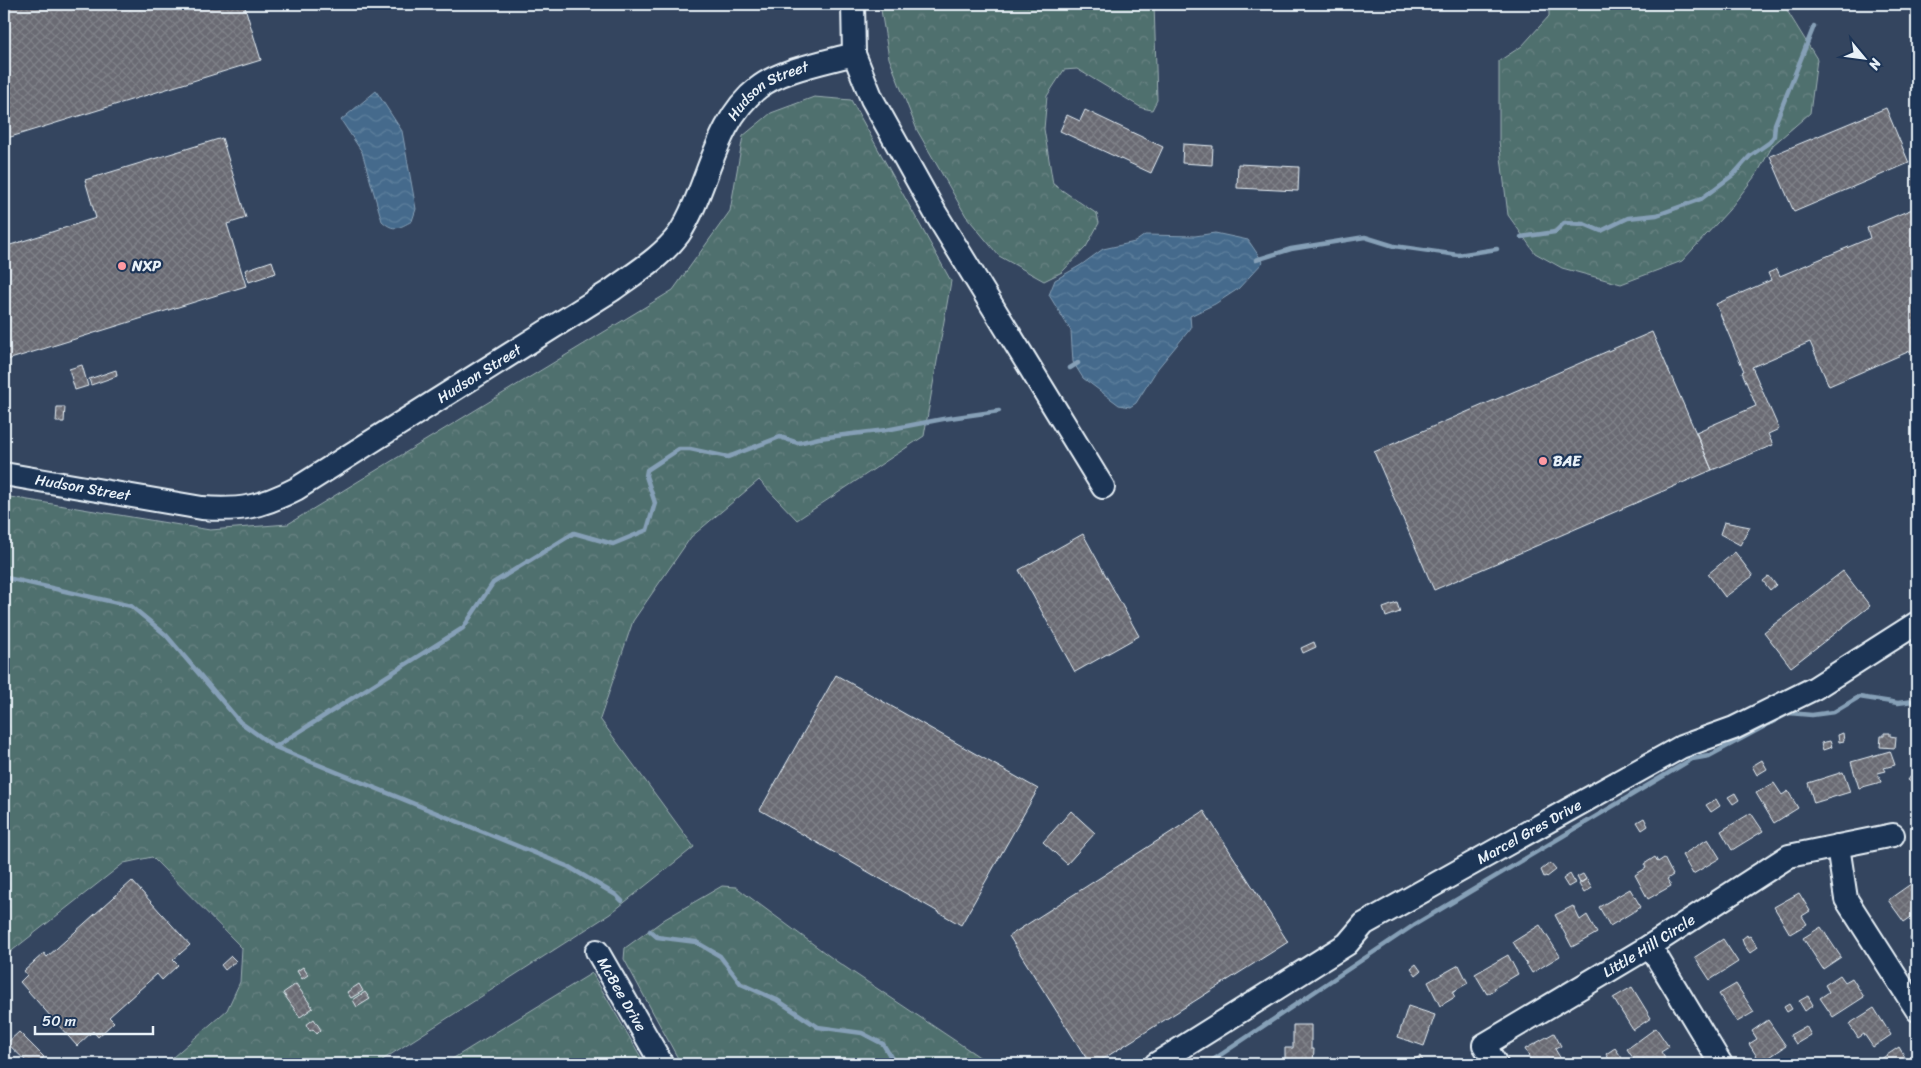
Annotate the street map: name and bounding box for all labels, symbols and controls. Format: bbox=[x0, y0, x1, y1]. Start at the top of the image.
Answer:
north arrow bbox=[1838, 32, 1888, 82]
street label: Hudson Street bbox=[720, 53, 813, 126]
text: N bbox=[1862, 53, 1889, 75]
place label: NXP bbox=[131, 253, 161, 279]
marker: NXP bbox=[116, 260, 128, 272]
street label: Hudson Street bbox=[432, 336, 528, 410]
place label: BAE bbox=[1553, 448, 1582, 474]
marker: BAE bbox=[1537, 455, 1549, 467]
street label: Hudson Street bbox=[33, 467, 133, 509]
street label: Marcel Gres Drive bbox=[1472, 792, 1587, 872]
street label: Little Hill Circle bbox=[1597, 907, 1701, 985]
street label: McBee Drive bbox=[590, 952, 654, 1037]
scale bar bbox=[35, 1003, 152, 1035]
text: 50 m bbox=[42, 1008, 77, 1034]

